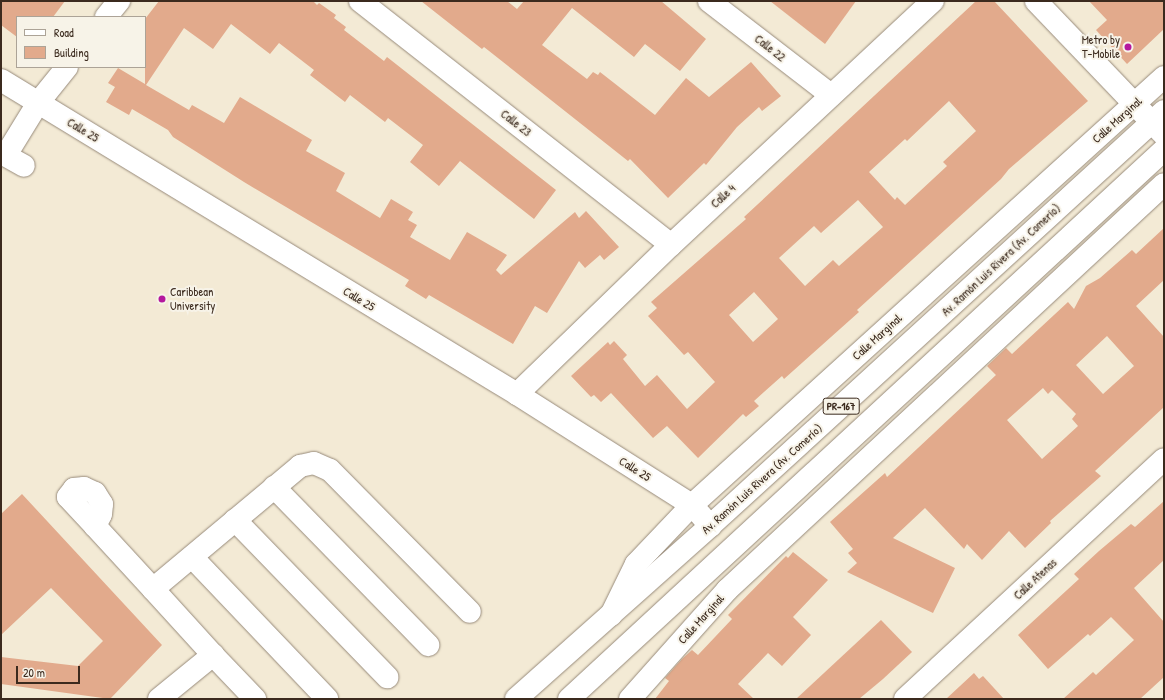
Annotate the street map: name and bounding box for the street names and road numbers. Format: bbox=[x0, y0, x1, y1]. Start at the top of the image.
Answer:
street label: Calle 22 bbox=[752, 31, 788, 65]
street label: Calle Marginal bbox=[1089, 94, 1145, 146]
street label: Calle 23 bbox=[498, 107, 534, 139]
street label: Calle 25 bbox=[64, 115, 102, 145]
street label: Calle 4 bbox=[708, 181, 738, 211]
street label: Av. Ramón Luis Rivera (Av. Comerío) bbox=[939, 201, 1063, 319]
street label: Calle 25 bbox=[340, 284, 378, 314]
street label: Calle Marginal bbox=[849, 311, 905, 363]
road number: PR-167 bbox=[822, 397, 860, 415]
street label: Av. Ramón Luis Rivera (Av. Comerío) bbox=[699, 421, 825, 537]
street label: Calle 25 bbox=[616, 454, 654, 484]
street label: Calle Atenas bbox=[1011, 555, 1059, 603]
street label: Calle Marginal bbox=[675, 591, 727, 647]

